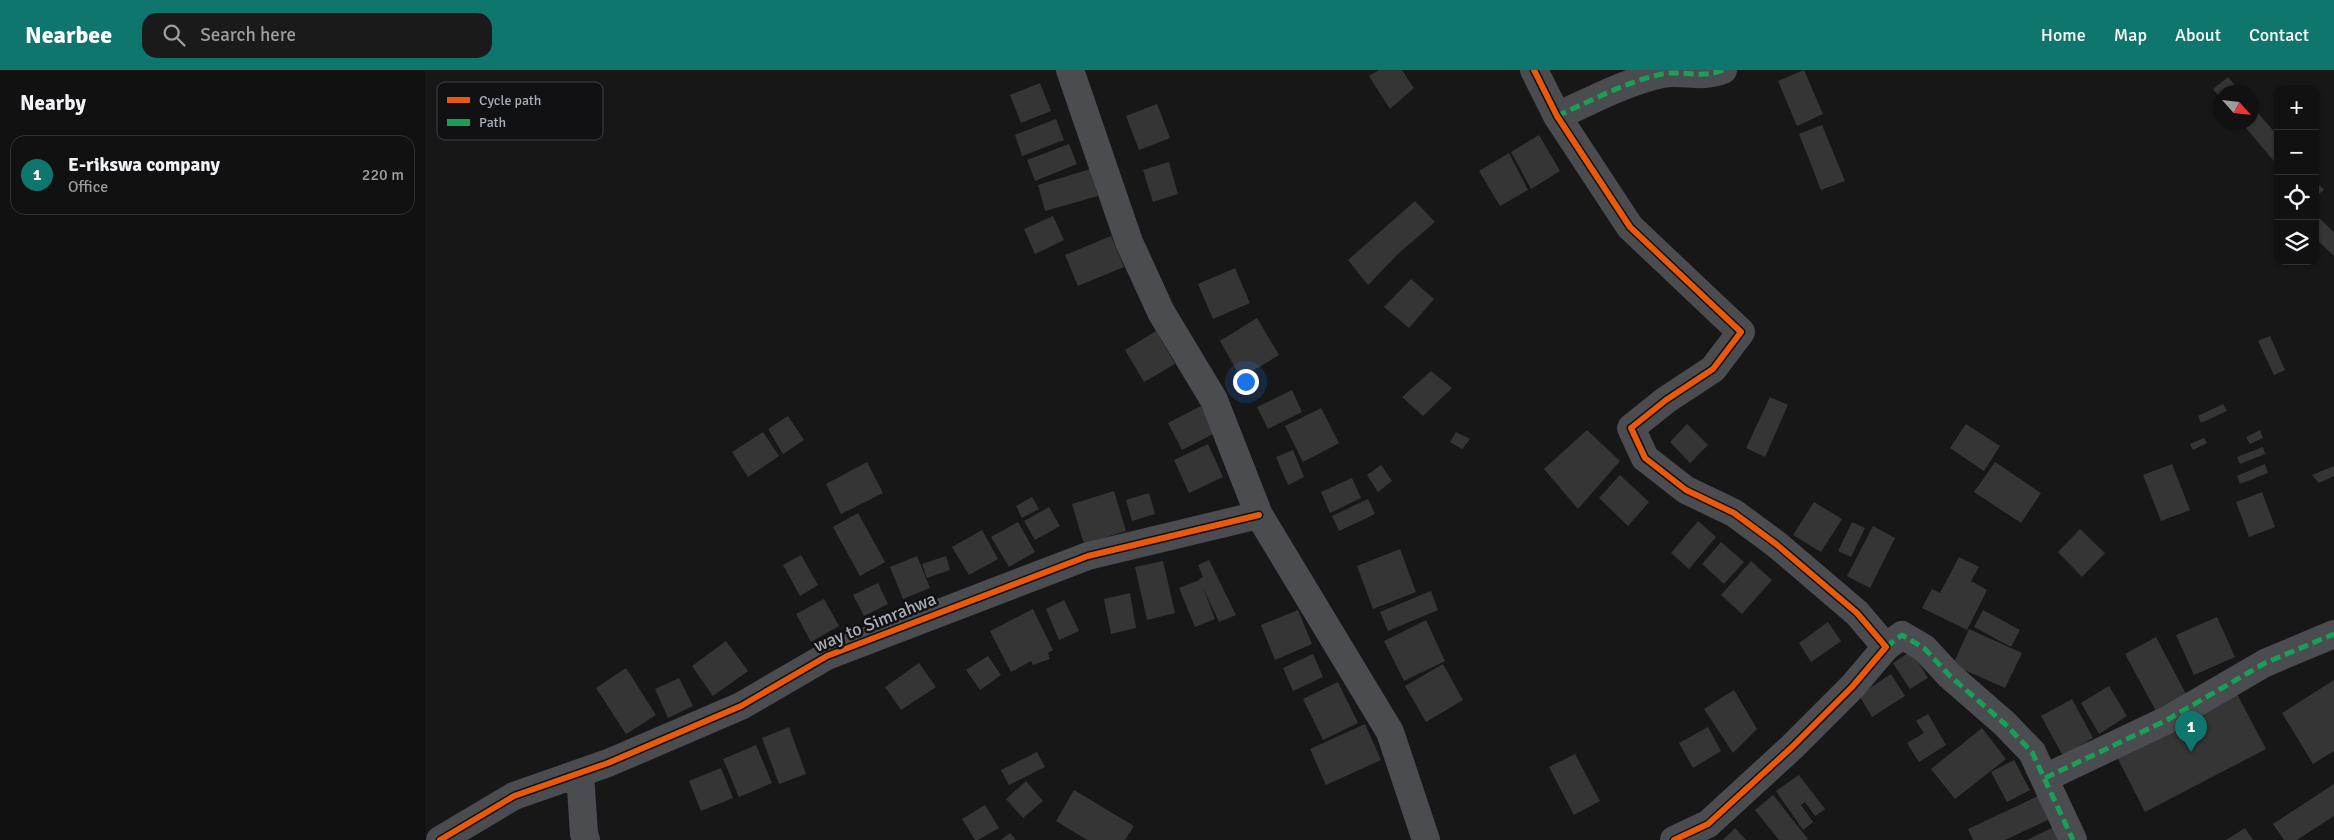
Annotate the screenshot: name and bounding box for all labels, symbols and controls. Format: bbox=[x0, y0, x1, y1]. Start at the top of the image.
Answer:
search box bbox=[142, 13, 492, 58]
text: Nearbee bbox=[25, 20, 112, 50]
icon: search bbox=[160, 21, 188, 49]
text: Search here bbox=[200, 23, 296, 47]
text: Home bbox=[2041, 24, 2086, 46]
text: Map bbox=[2114, 24, 2147, 46]
text: About bbox=[2175, 24, 2221, 46]
text: Contact bbox=[2249, 24, 2309, 46]
legend bbox=[437, 82, 603, 140]
north arrow bbox=[2214, 85, 2259, 130]
map controls bbox=[2274, 85, 2319, 265]
button: + bbox=[2274, 85, 2319, 130]
text: Nearby bbox=[20, 90, 86, 116]
text: Cycle path bbox=[479, 92, 541, 109]
text: Path bbox=[479, 114, 506, 131]
button: − bbox=[2274, 130, 2319, 175]
text: E-rikswa company bbox=[68, 153, 220, 177]
text: 1 bbox=[33, 165, 41, 185]
text: 220 m bbox=[362, 165, 404, 185]
button: locate bbox=[2274, 175, 2319, 220]
text: Office bbox=[68, 177, 108, 197]
button: layers bbox=[2274, 220, 2319, 265]
your location bbox=[1233, 369, 1259, 395]
street label: way to Simrahwa bbox=[811, 587, 939, 657]
pin: 1 bbox=[2175, 711, 2207, 752]

